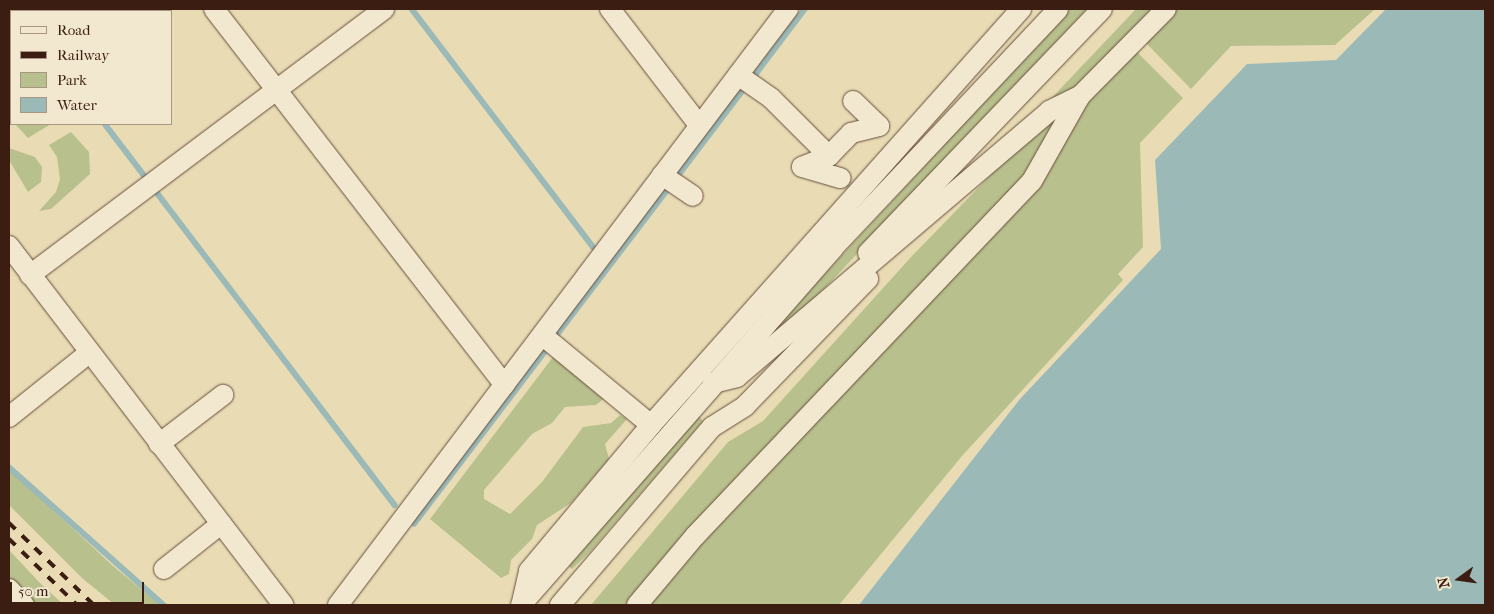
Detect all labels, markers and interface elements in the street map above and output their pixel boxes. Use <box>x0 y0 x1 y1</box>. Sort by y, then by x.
legend <box>10 10 172 125</box>
text: Road <box>57 21 90 39</box>
text: Railway <box>57 46 109 64</box>
text: Park <box>57 71 87 89</box>
text: Water <box>57 96 97 114</box>
north arrow <box>1434 554 1484 604</box>
scale bar <box>12 572 146 604</box>
text: N <box>1434 576 1453 590</box>
text: 50 m <box>18 582 48 600</box>

